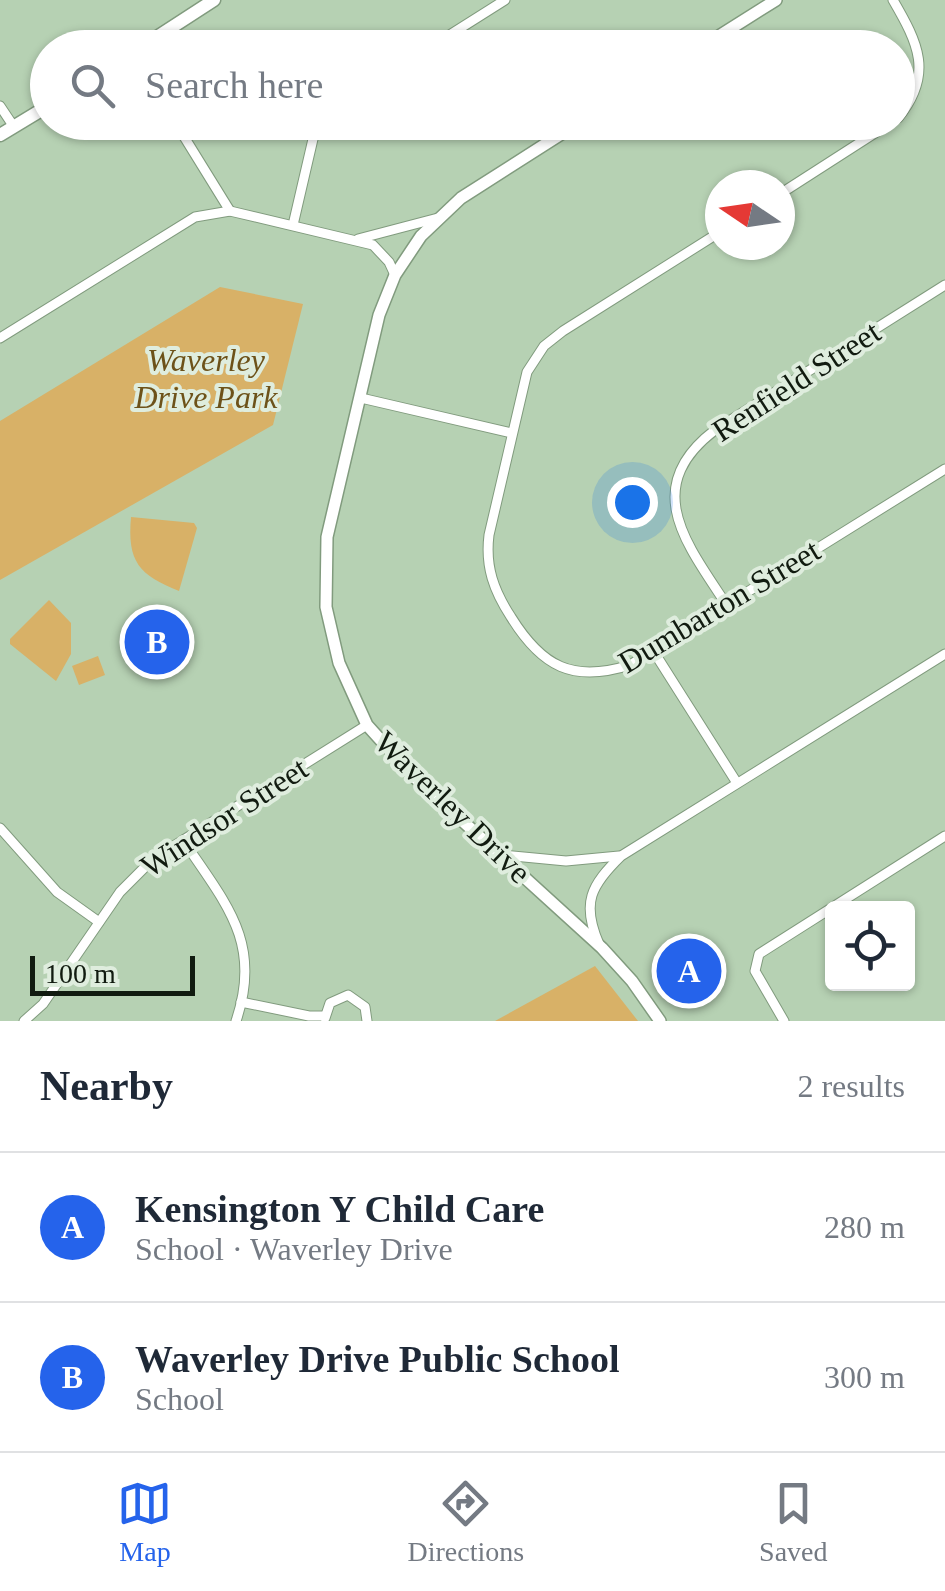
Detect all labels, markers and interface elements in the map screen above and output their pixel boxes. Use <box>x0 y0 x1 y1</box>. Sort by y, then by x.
search box <box>30 30 915 140</box>
icon: search <box>65 58 120 113</box>
text: Search here <box>145 64 323 106</box>
north arrow <box>705 170 795 260</box>
street label: Renfield Street <box>705 313 887 449</box>
park label: Waverley Drive Park <box>133 342 278 415</box>
your location <box>607 477 658 528</box>
street label: Dumbarton Street <box>612 532 826 680</box>
pin: B <box>124 604 190 680</box>
street label: Waverley Drive <box>368 724 538 890</box>
street label: Windsor Street <box>134 750 314 884</box>
map controls <box>825 901 915 991</box>
button: locate <box>825 901 915 991</box>
pin: A <box>656 934 722 1008</box>
scale bar <box>30 951 195 996</box>
text: 100 m <box>45 958 116 989</box>
text: Nearby <box>40 1063 173 1109</box>
text: 2 results <box>797 1068 905 1104</box>
text: Kensington Y Child Care <box>135 1188 544 1230</box>
text: A <box>61 1209 84 1245</box>
text: 280 m <box>824 1209 905 1245</box>
text: School · Waverley Drive <box>135 1231 453 1267</box>
text: Waverley Drive Public School <box>135 1338 619 1380</box>
text: B <box>62 1359 83 1395</box>
text: 300 m <box>824 1359 905 1395</box>
text: School <box>135 1381 224 1417</box>
tab: Map <box>117 1476 172 1568</box>
tab: Directions <box>407 1476 524 1568</box>
tab: Saved <box>759 1476 828 1568</box>

